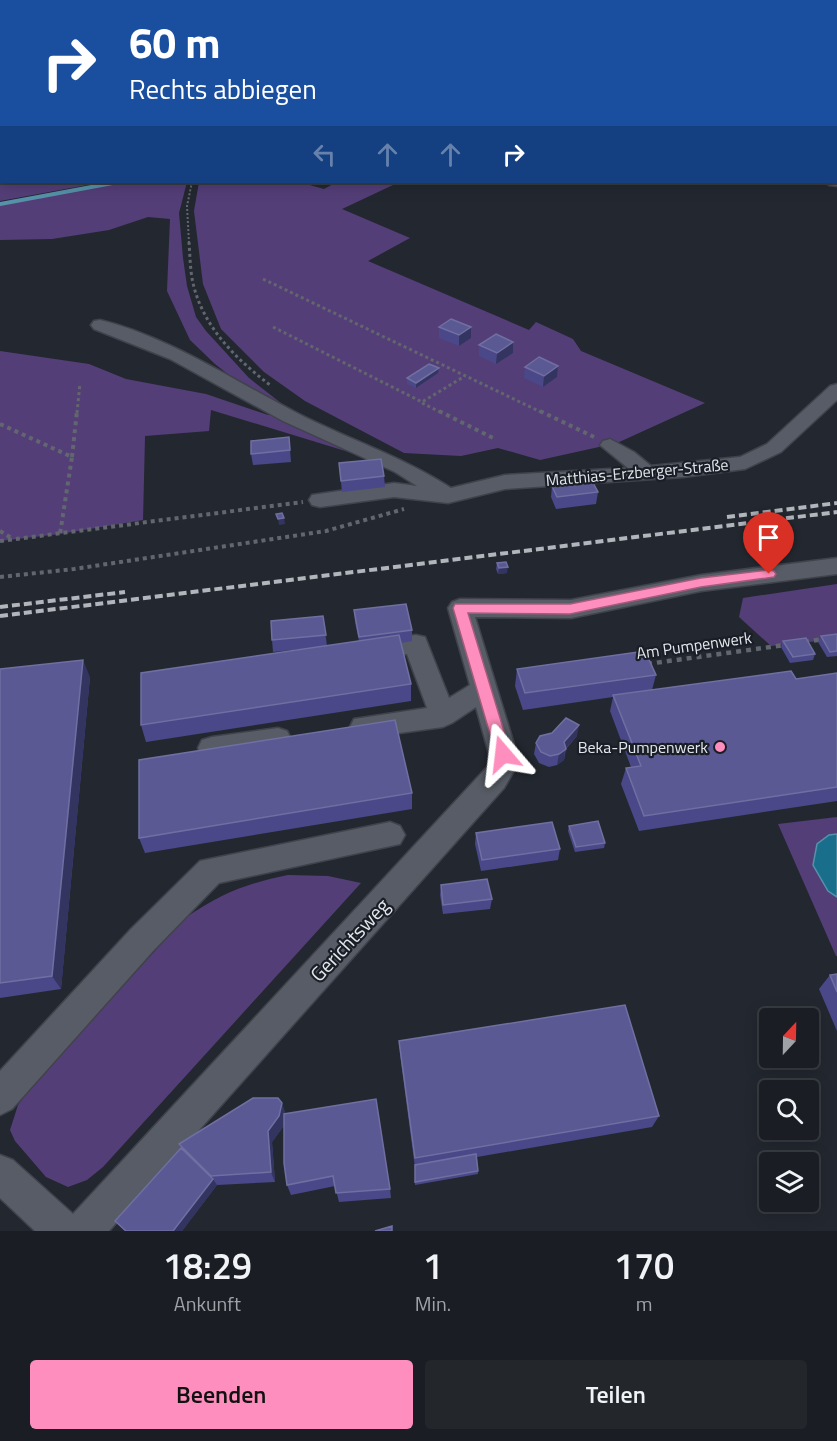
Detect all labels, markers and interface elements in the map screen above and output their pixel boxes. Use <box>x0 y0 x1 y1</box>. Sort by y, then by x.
text: 60 m <box>129 10 221 74</box>
icon: right <box>30 24 108 102</box>
text: Rechts abbiegen <box>129 68 317 109</box>
icon: left <box>308 138 341 171</box>
icon: ahead <box>371 138 404 171</box>
icon: ahead <box>434 138 467 171</box>
icon: right <box>497 138 530 171</box>
street label: Matthias-Erzberger-Straße <box>545 452 729 492</box>
pin <box>743 512 794 574</box>
icon: arrive <box>752 521 785 554</box>
street label: Am Pumpenwerk <box>635 625 754 665</box>
position arrow <box>471 722 535 786</box>
place label: Beka-Pumpenwerk <box>578 735 708 759</box>
marker: Beka-Pumpenwerk <box>713 740 727 754</box>
street label: Gerichtsweg <box>303 891 397 989</box>
north arrow <box>759 1008 819 1068</box>
map controls <box>759 1008 819 1212</box>
button: search <box>759 1080 819 1140</box>
button: layers <box>759 1152 819 1212</box>
text: 18:29 <box>163 1238 252 1293</box>
text: 1 <box>423 1238 443 1293</box>
text: 170 <box>614 1238 674 1293</box>
text: Ankunft <box>174 1288 241 1319</box>
text: Min. <box>415 1288 451 1319</box>
text: m <box>636 1288 652 1319</box>
button: Beenden <box>30 1360 413 1429</box>
button: Teilen <box>425 1360 807 1429</box>

